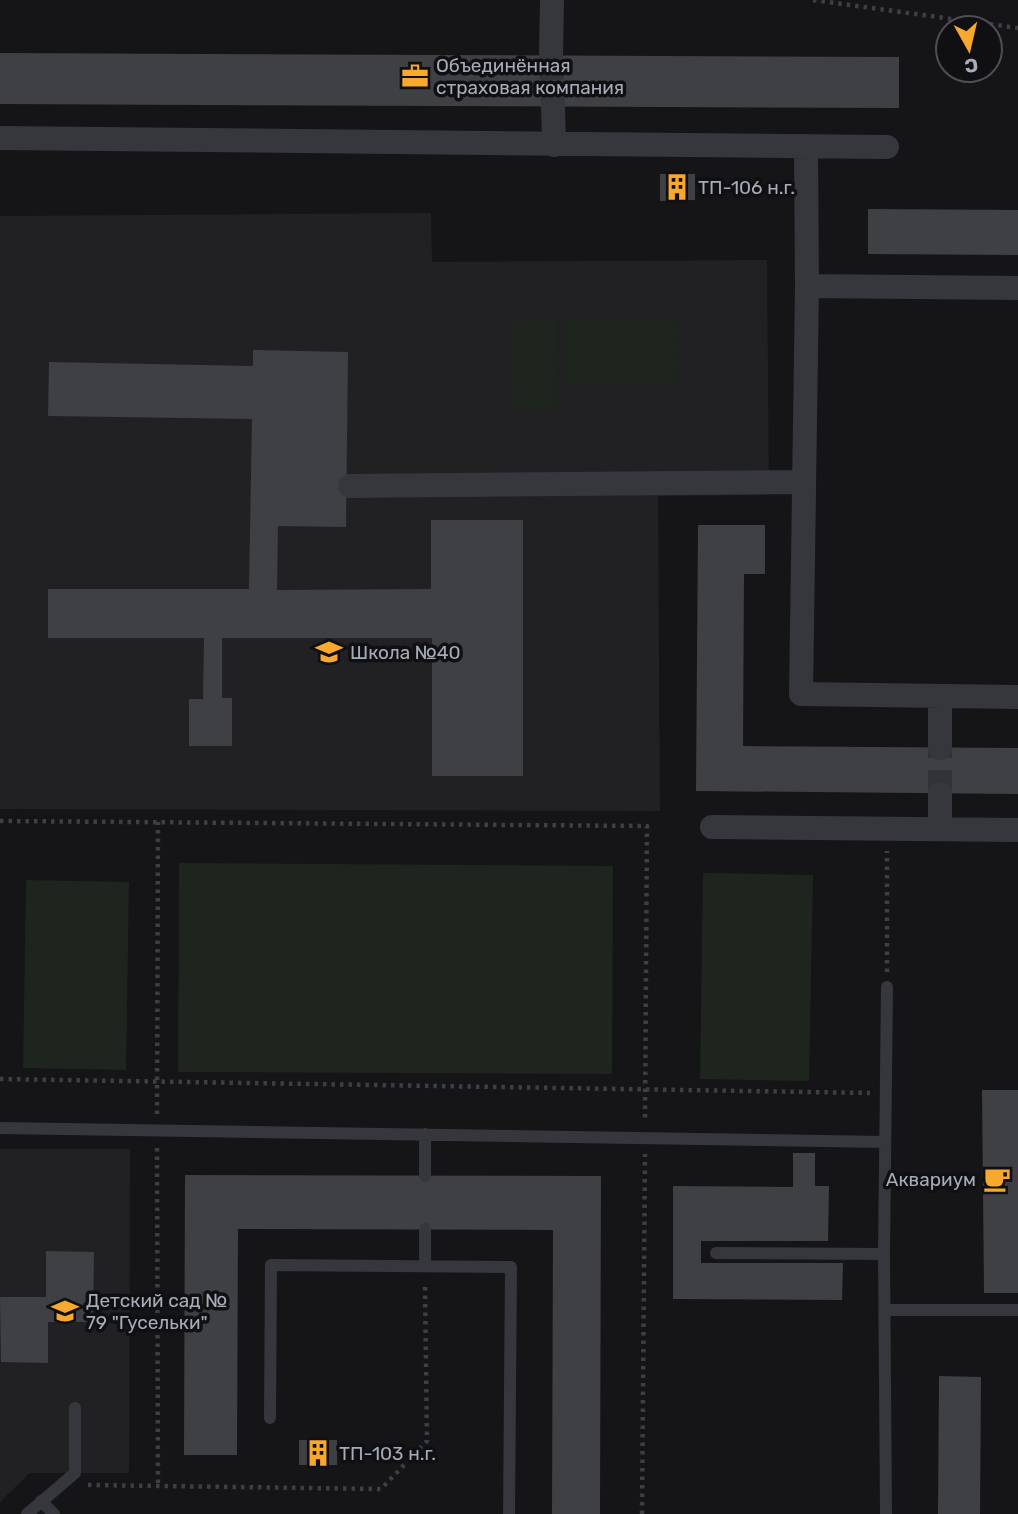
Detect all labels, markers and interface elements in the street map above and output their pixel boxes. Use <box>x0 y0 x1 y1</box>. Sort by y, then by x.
north arrow <box>934 14 1004 84</box>
text: С <box>963 53 980 78</box>
place label: Объединённая страховая компания <box>436 54 624 99</box>
office icon: Объединённая страховая компания <box>400 61 430 91</box>
building icon: ТП-106 н.г. <box>662 172 692 202</box>
place label: ТП-106 н.г. <box>698 176 795 199</box>
school or university icon: Школа №40 <box>314 637 344 667</box>
place label: Школа №40 <box>350 641 461 664</box>
cafe icon: Аквариум <box>982 1164 1012 1194</box>
place label: Аквариум <box>886 1168 976 1191</box>
place label: Детский сад № 79 "Гусельки" <box>86 1289 227 1334</box>
school or university icon: Детский сад № 79 "Гусельки" <box>50 1296 80 1326</box>
building icon: ТП-103 н.г. <box>303 1438 333 1468</box>
place label: ТП-103 н.г. <box>339 1442 436 1465</box>

